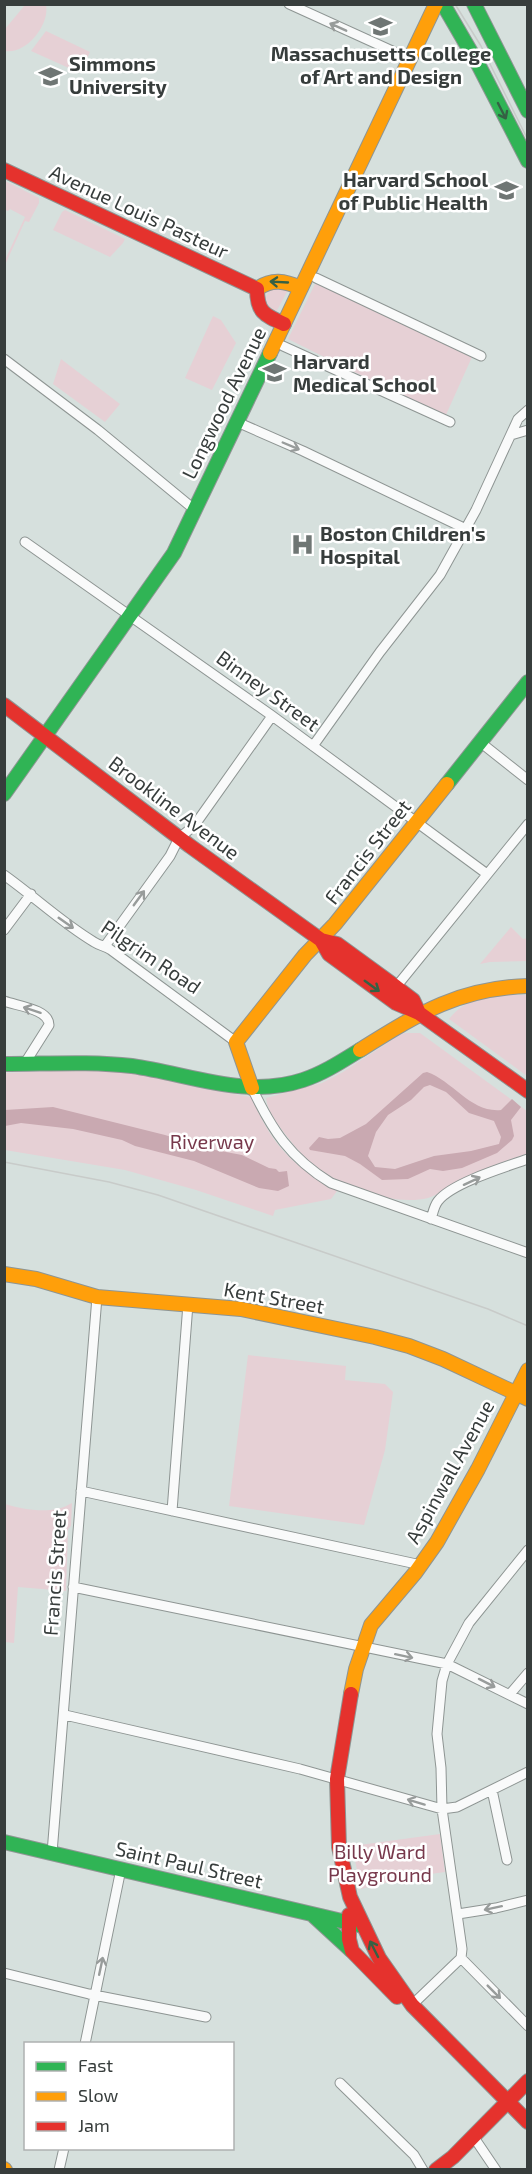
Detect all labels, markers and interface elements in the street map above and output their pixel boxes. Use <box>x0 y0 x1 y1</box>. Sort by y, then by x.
school or university icon: Massachusetts College of Art and Design <box>368 13 394 39</box>
one-way arrow <box>329 20 347 32</box>
place label: Massachusetts College of Art and Design <box>271 41 491 88</box>
place label: Simmons University <box>69 51 168 99</box>
school or university icon: Simmons University <box>38 63 64 89</box>
one-way arrow <box>497 101 508 119</box>
street label: Avenue Louis Pasteur <box>46 159 233 263</box>
place label: Harvard School of Public Health <box>339 167 488 214</box>
school or university icon: Harvard School of Public Health <box>493 178 519 204</box>
one-way arrow <box>269 276 289 287</box>
street label: Longwood Avenue <box>176 323 270 482</box>
place label: Harvard Medical School <box>293 349 437 396</box>
school or university icon: Harvard Medical School <box>262 360 288 386</box>
one-way arrow <box>281 440 299 452</box>
place label: Boston Children's Hospital <box>320 521 486 568</box>
hospital icon: Boston Children's Hospital <box>289 532 315 558</box>
street label: Binney Street <box>212 645 325 736</box>
street label: Brookline Avenue <box>105 750 245 864</box>
street label: Francis Street <box>319 794 416 908</box>
one-way arrow <box>133 891 145 907</box>
street label: Pilgrim Road <box>97 914 206 998</box>
one-way arrow <box>58 916 74 929</box>
one-way arrow <box>364 980 380 993</box>
one-way arrow <box>23 1004 42 1015</box>
park label: Riverway <box>170 1129 255 1153</box>
one-way arrow <box>462 1175 480 1186</box>
street label: Kent Street <box>222 1276 327 1318</box>
street label: Aspinwall Avenue <box>400 1395 499 1548</box>
street label: Francis Street <box>38 1509 70 1637</box>
one-way arrow <box>395 1650 414 1662</box>
one-way arrow <box>478 1678 496 1690</box>
one-way arrow <box>407 1796 426 1807</box>
street label: Saint Paul Street <box>113 1835 266 1893</box>
park label: Billy Ward Playground <box>328 1839 432 1886</box>
one-way arrow <box>484 1903 503 1914</box>
one-way arrow <box>368 1941 380 1959</box>
one-way arrow <box>96 1956 107 1976</box>
one-way arrow <box>487 1984 501 1999</box>
legend <box>24 2042 234 2150</box>
text: Fast <box>78 2054 113 2076</box>
text: Slow <box>78 2084 119 2106</box>
text: Jam <box>78 2114 110 2136</box>

